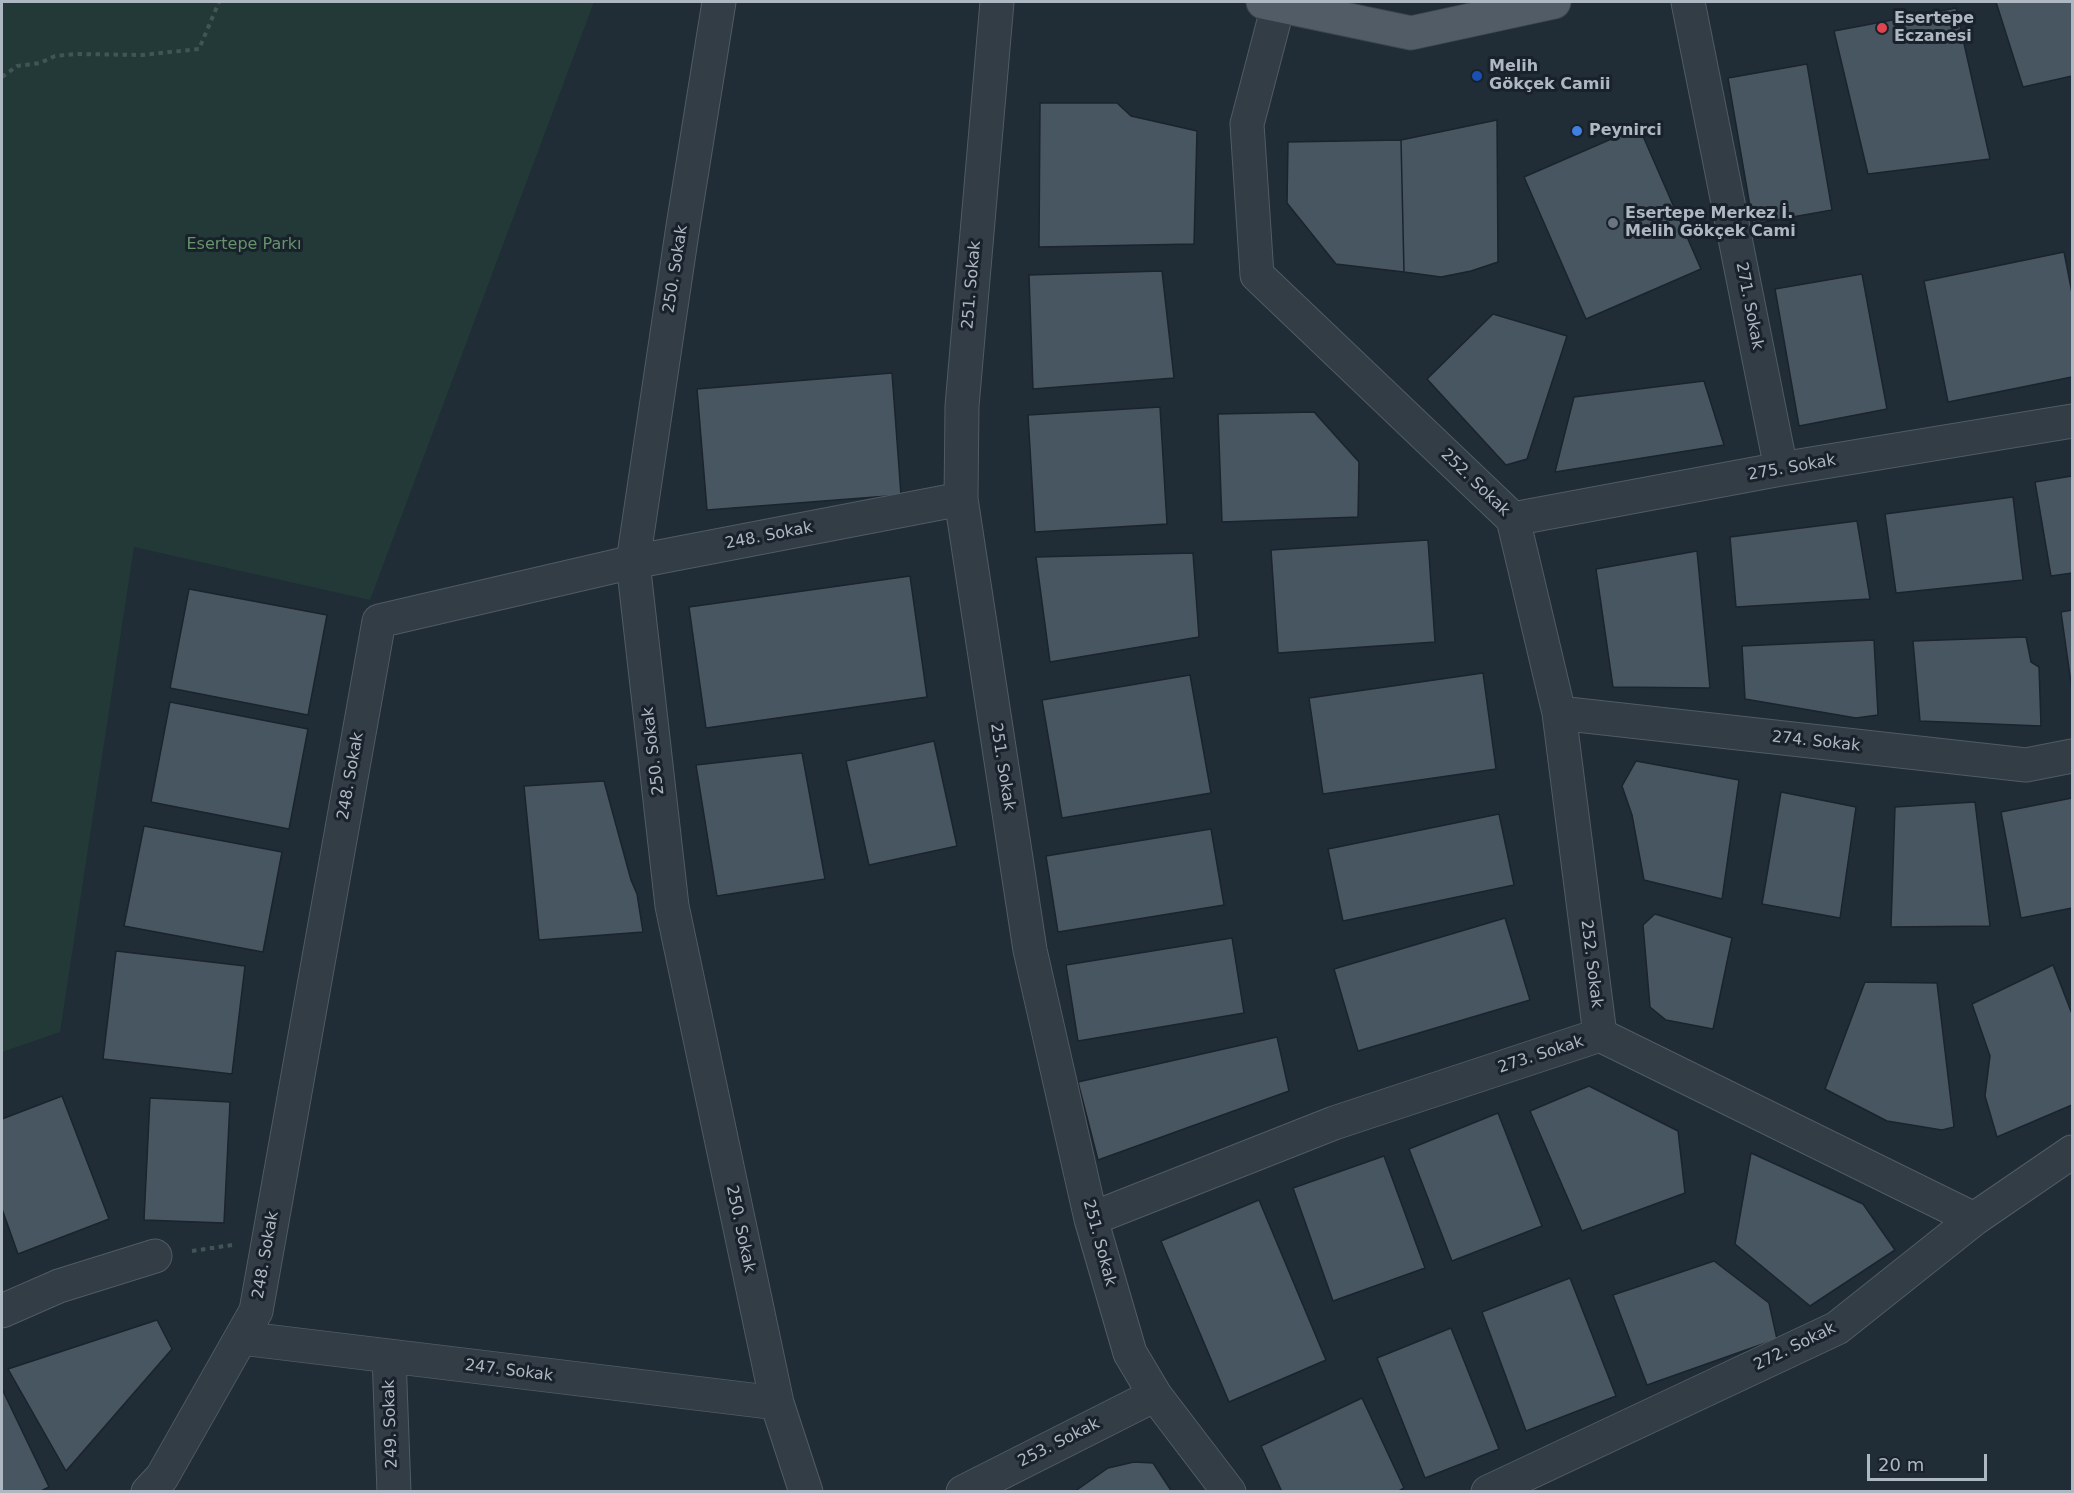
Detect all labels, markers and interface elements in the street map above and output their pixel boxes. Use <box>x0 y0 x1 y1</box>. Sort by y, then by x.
place label: Esertepe Eczanesi <box>1894 9 1974 47</box>
marker: Esertepe Eczanesi <box>1875 21 1889 35</box>
place label: Melih Gökçek Camii <box>1489 57 1610 95</box>
marker: Melih Gökçek Camii <box>1470 69 1484 83</box>
place label: Peynirci <box>1589 121 1662 141</box>
marker: Peynirci <box>1570 124 1584 138</box>
place label: Esertepe Merkez İ. Melih Gökçek Cami <box>1625 204 1796 242</box>
marker: Esertepe Merkez İ. Melih Gökçek Cami <box>1606 216 1620 230</box>
street label: 250. Sokak <box>660 224 692 314</box>
park label: Esertepe Parkı <box>186 235 302 255</box>
street label: 251. Sokak <box>959 240 985 330</box>
street label: 271. Sokak <box>1731 261 1767 351</box>
street label: 252. Sokak <box>1436 445 1514 521</box>
street label: 275. Sokak <box>1747 451 1837 485</box>
street label: 248. Sokak <box>724 518 814 554</box>
street label: 250. Sokak <box>639 706 669 796</box>
street label: 251. Sokak <box>986 722 1018 812</box>
street label: 274. Sokak <box>1771 728 1861 756</box>
street label: 248. Sokak <box>334 731 368 821</box>
street label: 252. Sokak <box>1576 919 1606 1009</box>
street label: 273. Sokak <box>1496 1032 1586 1078</box>
street label: 250. Sokak <box>721 1184 759 1274</box>
street label: 251. Sokak <box>1078 1198 1120 1288</box>
street label: 248. Sokak <box>249 1210 283 1300</box>
street label: 272. Sokak <box>1751 1319 1839 1375</box>
street label: 247. Sokak <box>464 1356 554 1386</box>
street label: 249. Sokak <box>380 1379 402 1469</box>
street label: 253. Sokak <box>1015 1414 1103 1472</box>
scale bar <box>1870 1442 1990 1480</box>
text: 20 m <box>1878 1454 1924 1475</box>

